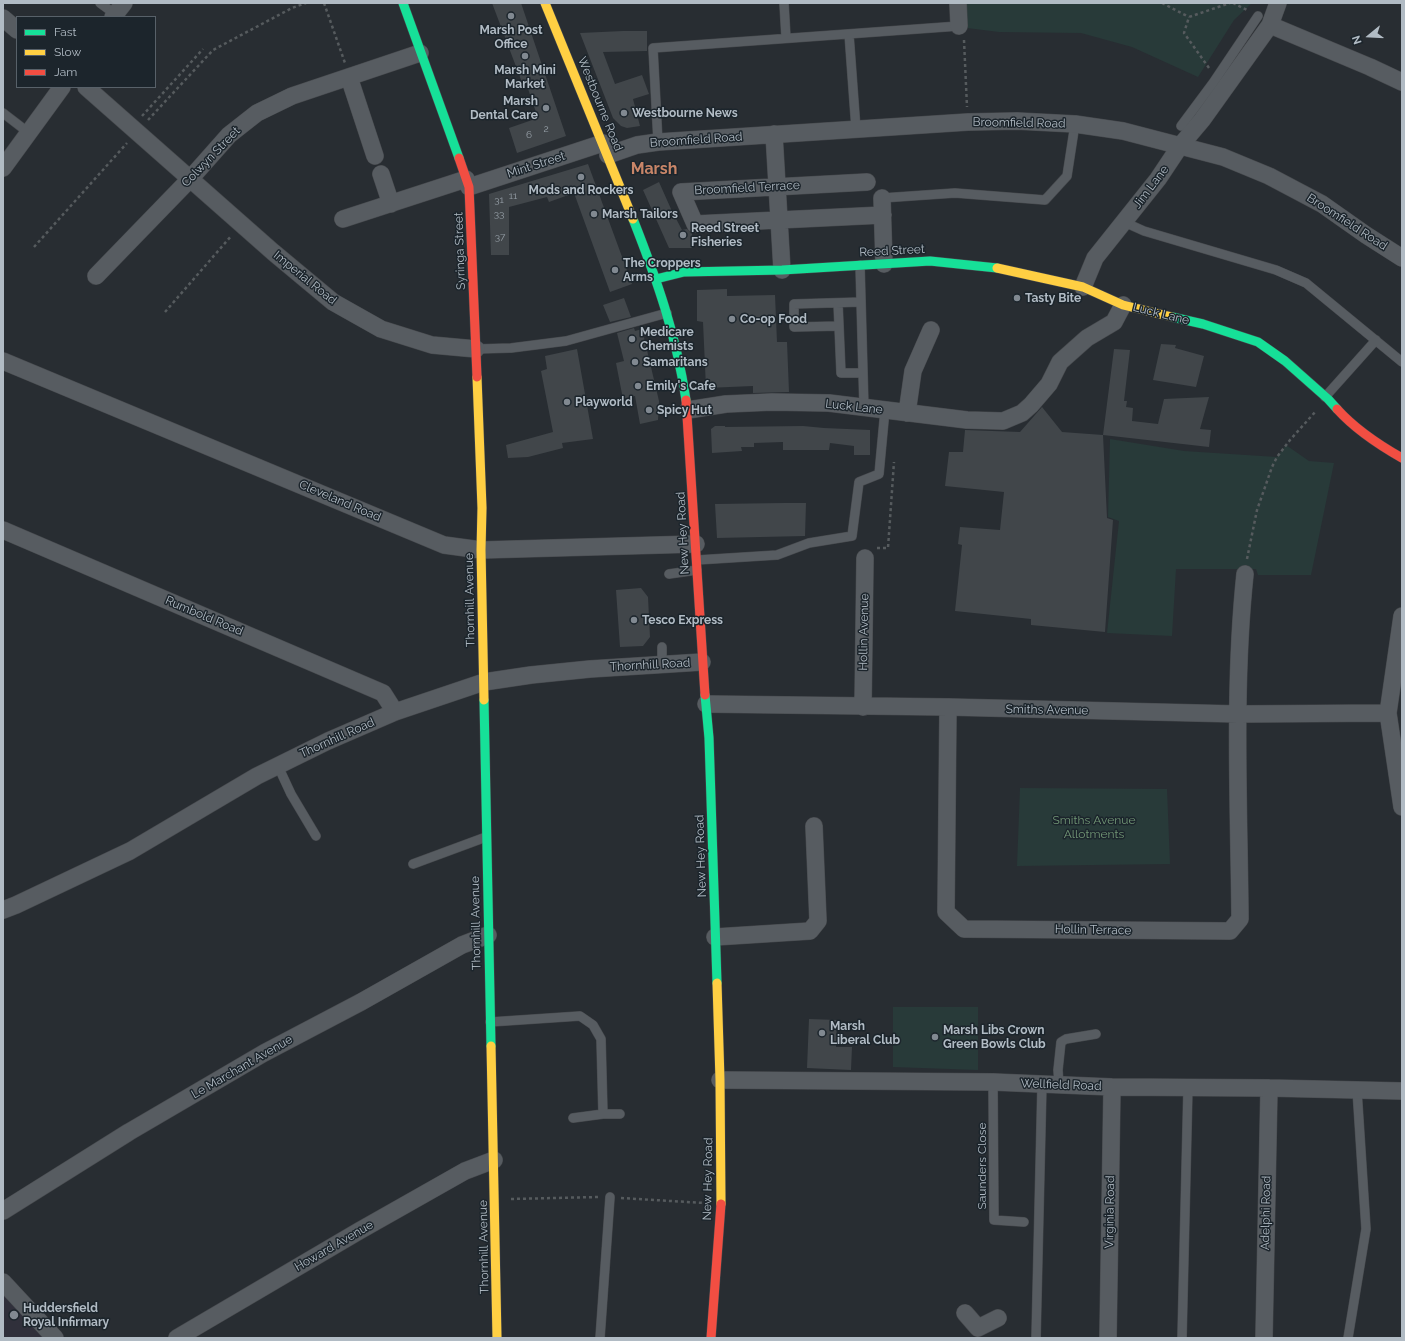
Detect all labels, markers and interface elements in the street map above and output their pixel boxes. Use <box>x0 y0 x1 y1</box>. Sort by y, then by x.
marker: Marsh Post Office <box>506 11 516 21</box>
legend <box>16 16 156 88</box>
north arrow <box>1349 16 1389 56</box>
place label: Marsh Post Office <box>479 23 543 51</box>
text: Fast <box>54 25 77 39</box>
text: N <box>1350 34 1365 46</box>
text: Slow <box>54 45 81 59</box>
marker: Marsh Mini Market <box>520 51 530 61</box>
street label: Westbourne Road <box>575 55 625 153</box>
place label: Marsh Mini Market <box>494 63 556 91</box>
text: Jam <box>54 65 77 79</box>
place label: Marsh Dental Care <box>470 94 538 122</box>
marker: Marsh Dental Care <box>541 103 551 113</box>
place label: Westbourne News <box>632 106 738 120</box>
marker: Westbourne News <box>619 108 629 118</box>
street label: Broomfield Road <box>972 115 1066 131</box>
house number: 2 <box>543 123 549 135</box>
street label: Colwyn Street <box>179 124 243 190</box>
house number: 6 <box>526 129 532 141</box>
street label: Broomfield Road <box>649 130 743 150</box>
street label: Mint Street <box>505 149 567 181</box>
district label: Marsh <box>631 159 677 179</box>
street label: Jim Lane <box>1130 163 1172 211</box>
marker: Mods and Rockers <box>576 172 586 182</box>
street label: Broomfield Terrace <box>694 178 800 198</box>
place label: Mods and Rockers <box>529 183 633 197</box>
house number: 11 <box>509 190 517 202</box>
street label: Broomfield Road <box>1304 191 1390 253</box>
house number: 31 <box>494 194 504 206</box>
place label: Marsh Tailors <box>602 207 678 221</box>
house number: 33 <box>494 208 504 220</box>
marker: Marsh Tailors <box>589 209 599 219</box>
street label: Syringa Street <box>451 212 469 290</box>
place label: Reed Street Fisheries <box>691 221 759 249</box>
marker: Reed Street Fisheries <box>678 230 688 240</box>
house number: 37 <box>495 231 505 243</box>
street label: Reed Street <box>859 242 925 260</box>
street label: Imperial Road <box>271 248 339 308</box>
place label: The Croppers Arms <box>623 256 701 284</box>
marker: The Croppers Arms <box>610 265 620 275</box>
place label: Tasty Bite <box>1025 291 1081 305</box>
marker: Tasty Bite <box>1012 293 1022 303</box>
street label: Luck Lane <box>1131 300 1191 328</box>
place label: Co-op Food <box>740 312 807 326</box>
marker: Co-op Food <box>727 314 737 324</box>
place label: Medicare Chemists <box>640 325 694 353</box>
marker: Medicare Chemists <box>627 334 637 344</box>
place label: Samaritans <box>643 355 708 369</box>
marker: Samaritans <box>630 357 640 367</box>
place label: Emily's Cafe <box>646 379 716 393</box>
marker: Emily's Cafe <box>633 381 643 391</box>
place label: Playworld <box>575 395 633 409</box>
marker: Playworld <box>562 397 572 407</box>
street label: Luck Lane <box>825 397 883 417</box>
place label: Spicy Hut <box>657 403 712 417</box>
marker: Spicy Hut <box>644 405 654 415</box>
street label: Cleveland Road <box>297 477 383 525</box>
street label: New Hey Road <box>674 491 692 575</box>
street label: Thornhill Avenue <box>462 553 478 647</box>
street label: Rumbold Road <box>163 593 245 639</box>
street label: Hollin Avenue <box>856 593 872 671</box>
place label: Tesco Express <box>642 613 723 627</box>
marker: Tesco Express <box>629 615 639 625</box>
street label: Thornhill Road <box>609 656 691 674</box>
street label: Smiths Avenue <box>1005 702 1089 718</box>
street label: Thornhill Road <box>297 715 377 761</box>
park label: Smiths Avenue Allotments <box>1053 813 1135 841</box>
street label: New Hey Road <box>692 814 710 898</box>
street label: Thornhill Avenue <box>468 876 484 970</box>
street label: Hollin Terrace <box>1055 922 1131 938</box>
place label: Marsh Liberal Club <box>830 1019 900 1047</box>
place label: Marsh Libs Crown Green Bowls Club <box>943 1023 1046 1051</box>
marker: Marsh Liberal Club <box>817 1028 827 1038</box>
street label: Le Marchant Avenue <box>189 1032 295 1102</box>
marker: Marsh Libs Crown Green Bowls Club <box>930 1032 940 1042</box>
street label: Wellfield Road <box>1020 1076 1102 1094</box>
street label: Saunders Close <box>975 1123 989 1209</box>
street label: New Hey Road <box>700 1137 716 1221</box>
street label: Virginia Road <box>1102 1175 1118 1249</box>
street label: Adelphi Road <box>1258 1176 1274 1250</box>
street label: Thornhill Avenue <box>476 1200 492 1294</box>
street label: Howard Avenue <box>292 1218 376 1274</box>
place label: Huddersfield Royal Infirmary <box>23 1301 109 1329</box>
marker: Huddersfield Royal Infirmary <box>8 1309 20 1321</box>

